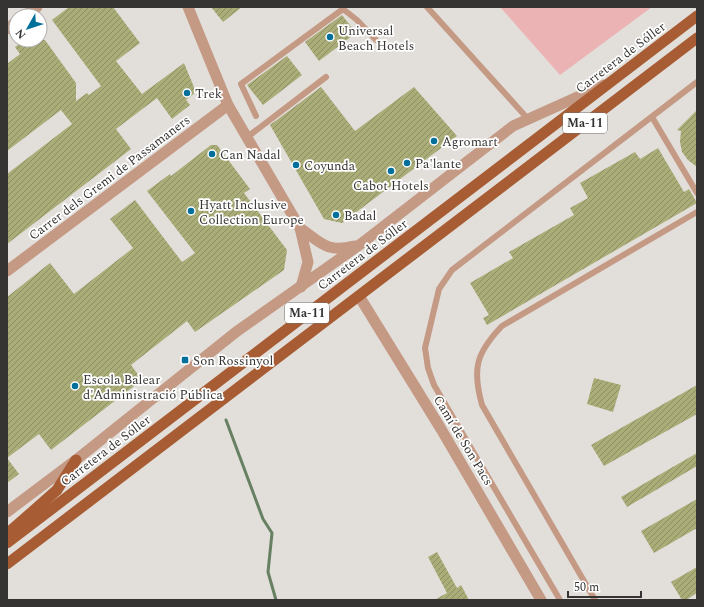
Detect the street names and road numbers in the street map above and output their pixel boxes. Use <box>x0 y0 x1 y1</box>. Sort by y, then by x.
street label: Carretera de Sóller <box>571 17 670 98</box>
street label: Carrer dels Gremi de Passamaners <box>25 110 195 245</box>
road number: Ma-11 <box>563 113 607 133</box>
street label: Carretera de Sóller <box>313 214 412 295</box>
road number: Ma-11 <box>285 303 329 323</box>
street label: Camí de Son Pacs <box>428 392 498 490</box>
street label: Carretera de Sóller <box>56 410 155 491</box>

